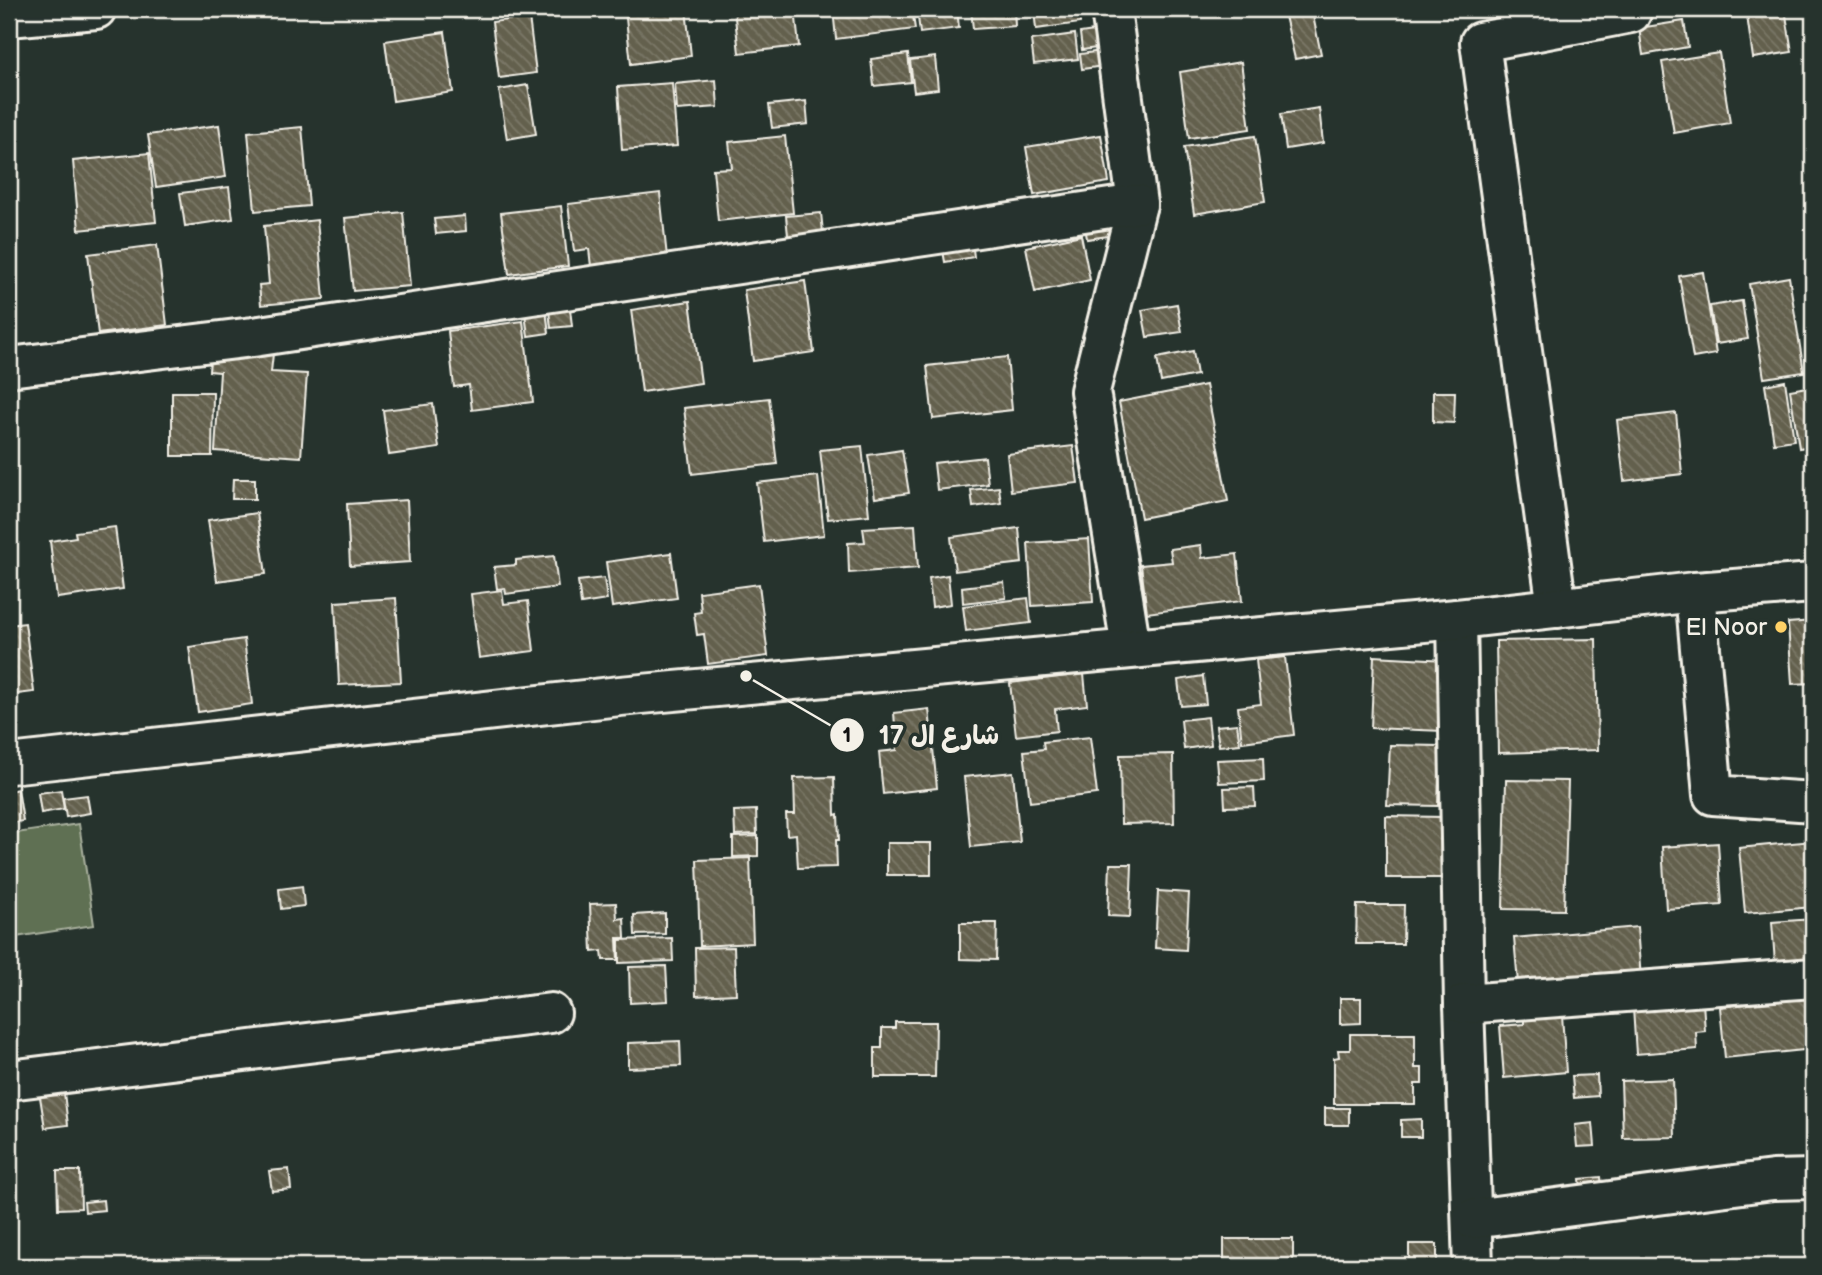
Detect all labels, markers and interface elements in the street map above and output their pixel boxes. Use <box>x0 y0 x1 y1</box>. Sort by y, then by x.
place label: El Noor <box>1685 613 1767 642</box>
marker: El Noor <box>1773 619 1789 635</box>
callout: شارع ال 17 <box>830 711 1013 758</box>
text: شارع ال 17 <box>879 721 999 753</box>
text: 1 <box>843 723 851 748</box>

